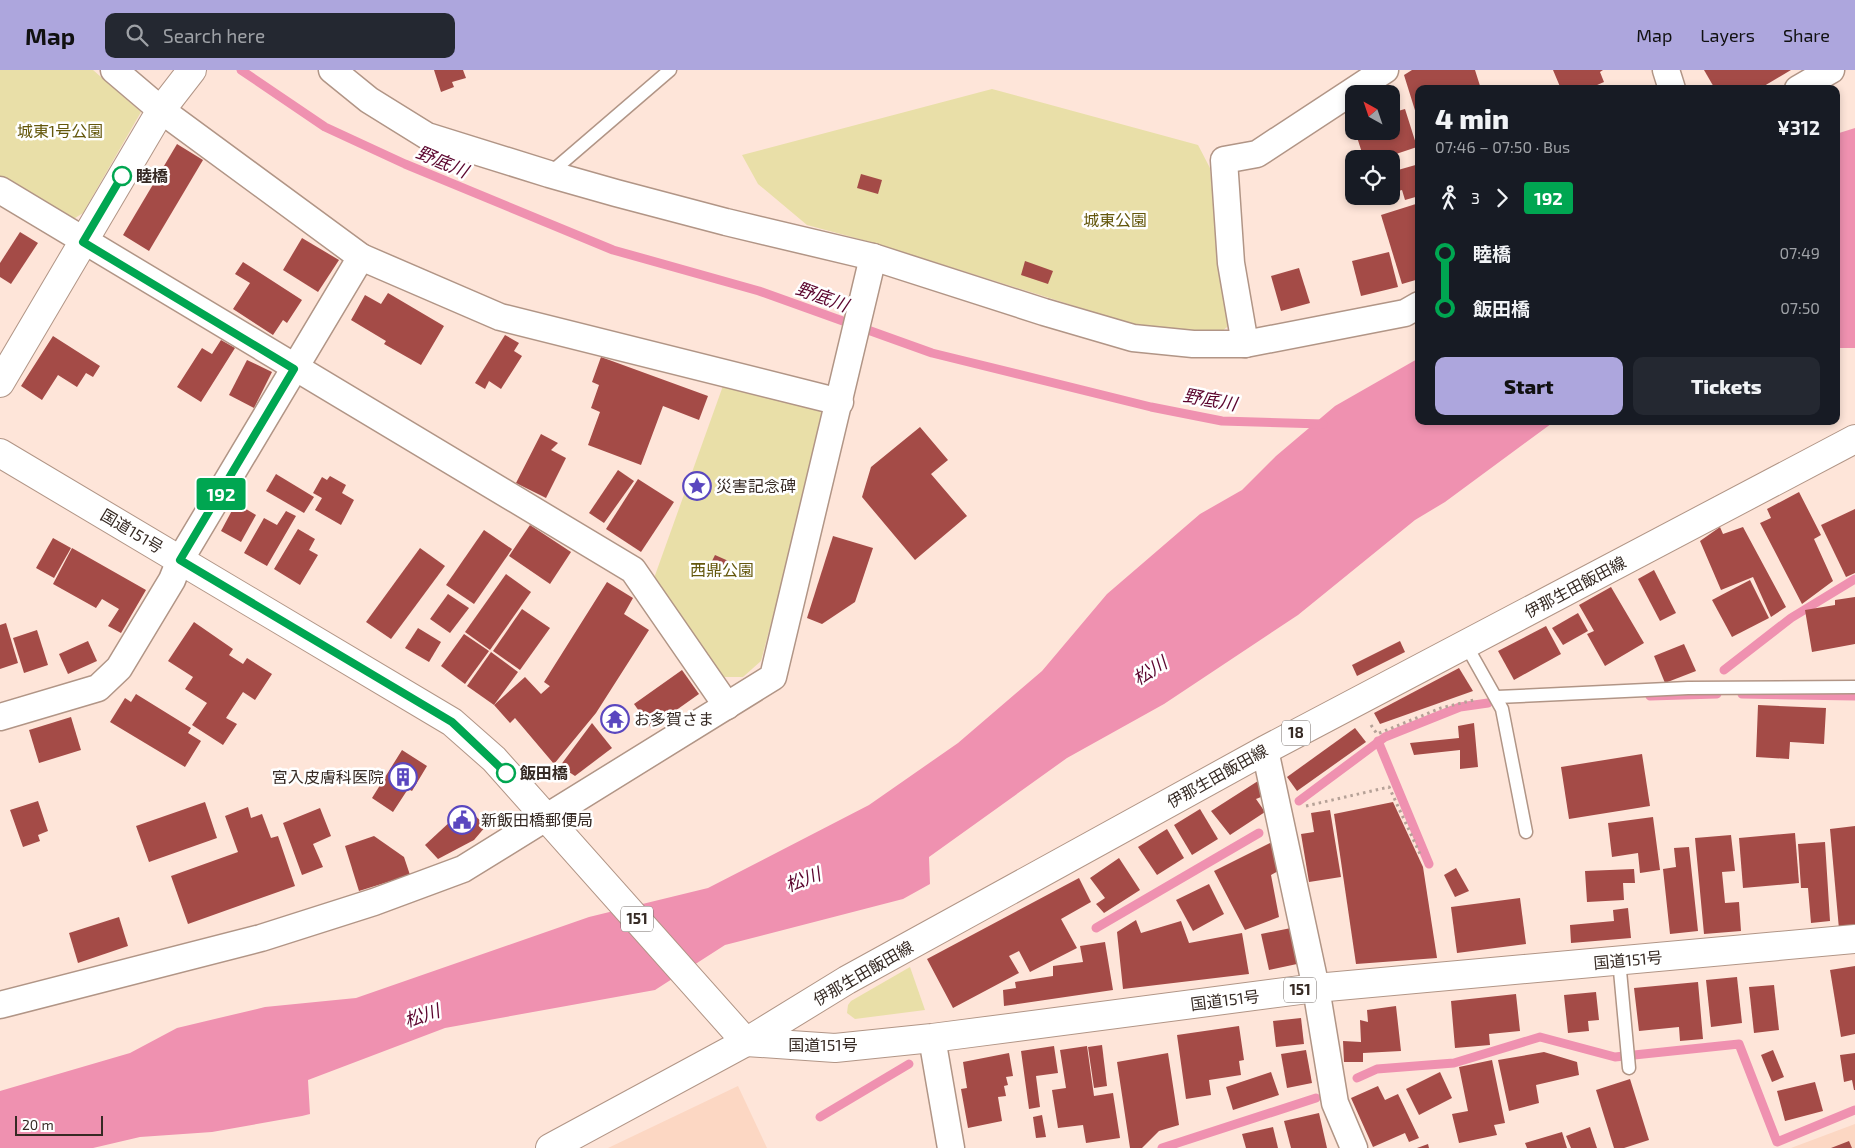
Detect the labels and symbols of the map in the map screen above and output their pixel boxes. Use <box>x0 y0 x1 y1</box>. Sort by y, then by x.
north arrow <box>1345 85 1400 140</box>
park label: 城東1号公園 <box>17 121 103 140</box>
water label: 野底川 <box>413 140 473 183</box>
marker: 睦橋 <box>112 166 132 186</box>
place label: 睦橋 <box>136 166 168 185</box>
park label: 城東公園 <box>1083 210 1147 229</box>
water label: 野底川 <box>793 276 853 316</box>
water label: 野底川 <box>1182 383 1241 415</box>
place icon: 災害記念碑 <box>682 471 712 501</box>
place label: 災害記念碑 <box>716 476 796 495</box>
line badge: 192 <box>192 478 250 510</box>
street label: 国道151号 <box>98 505 167 557</box>
street label: 伊那生田飯田線 <box>1521 552 1629 621</box>
park label: 西鼎公園 <box>690 560 754 579</box>
water label: 松川 <box>1128 650 1172 689</box>
temple icon: お多賀さま <box>600 704 630 734</box>
place label: お多賀さま <box>634 709 714 728</box>
road number: 18 <box>1282 720 1310 746</box>
street label: 伊那生田飯田線 <box>1163 740 1270 811</box>
building icon: 宮入皮膚科医院 <box>388 762 418 792</box>
marker: 飯田橋 <box>496 763 516 783</box>
place label: 飯田橋 <box>519 763 568 782</box>
place label: 宮入皮膚科医院 <box>272 767 384 786</box>
public building icon: 新飯田橋郵便局 <box>447 805 477 835</box>
place label: 新飯田橋郵便局 <box>481 810 593 829</box>
water label: 松川 <box>782 862 825 896</box>
road number: 151 <box>621 906 653 932</box>
street label: 伊那生田飯田線 <box>809 936 916 1009</box>
street label: 国道151号 <box>1593 947 1663 972</box>
road number: 151 <box>1284 978 1316 1002</box>
street label: 国道151号 <box>1189 986 1260 1013</box>
water label: 松川 <box>401 998 444 1031</box>
street label: 国道151号 <box>788 1035 858 1054</box>
scale bar <box>15 1113 102 1136</box>

